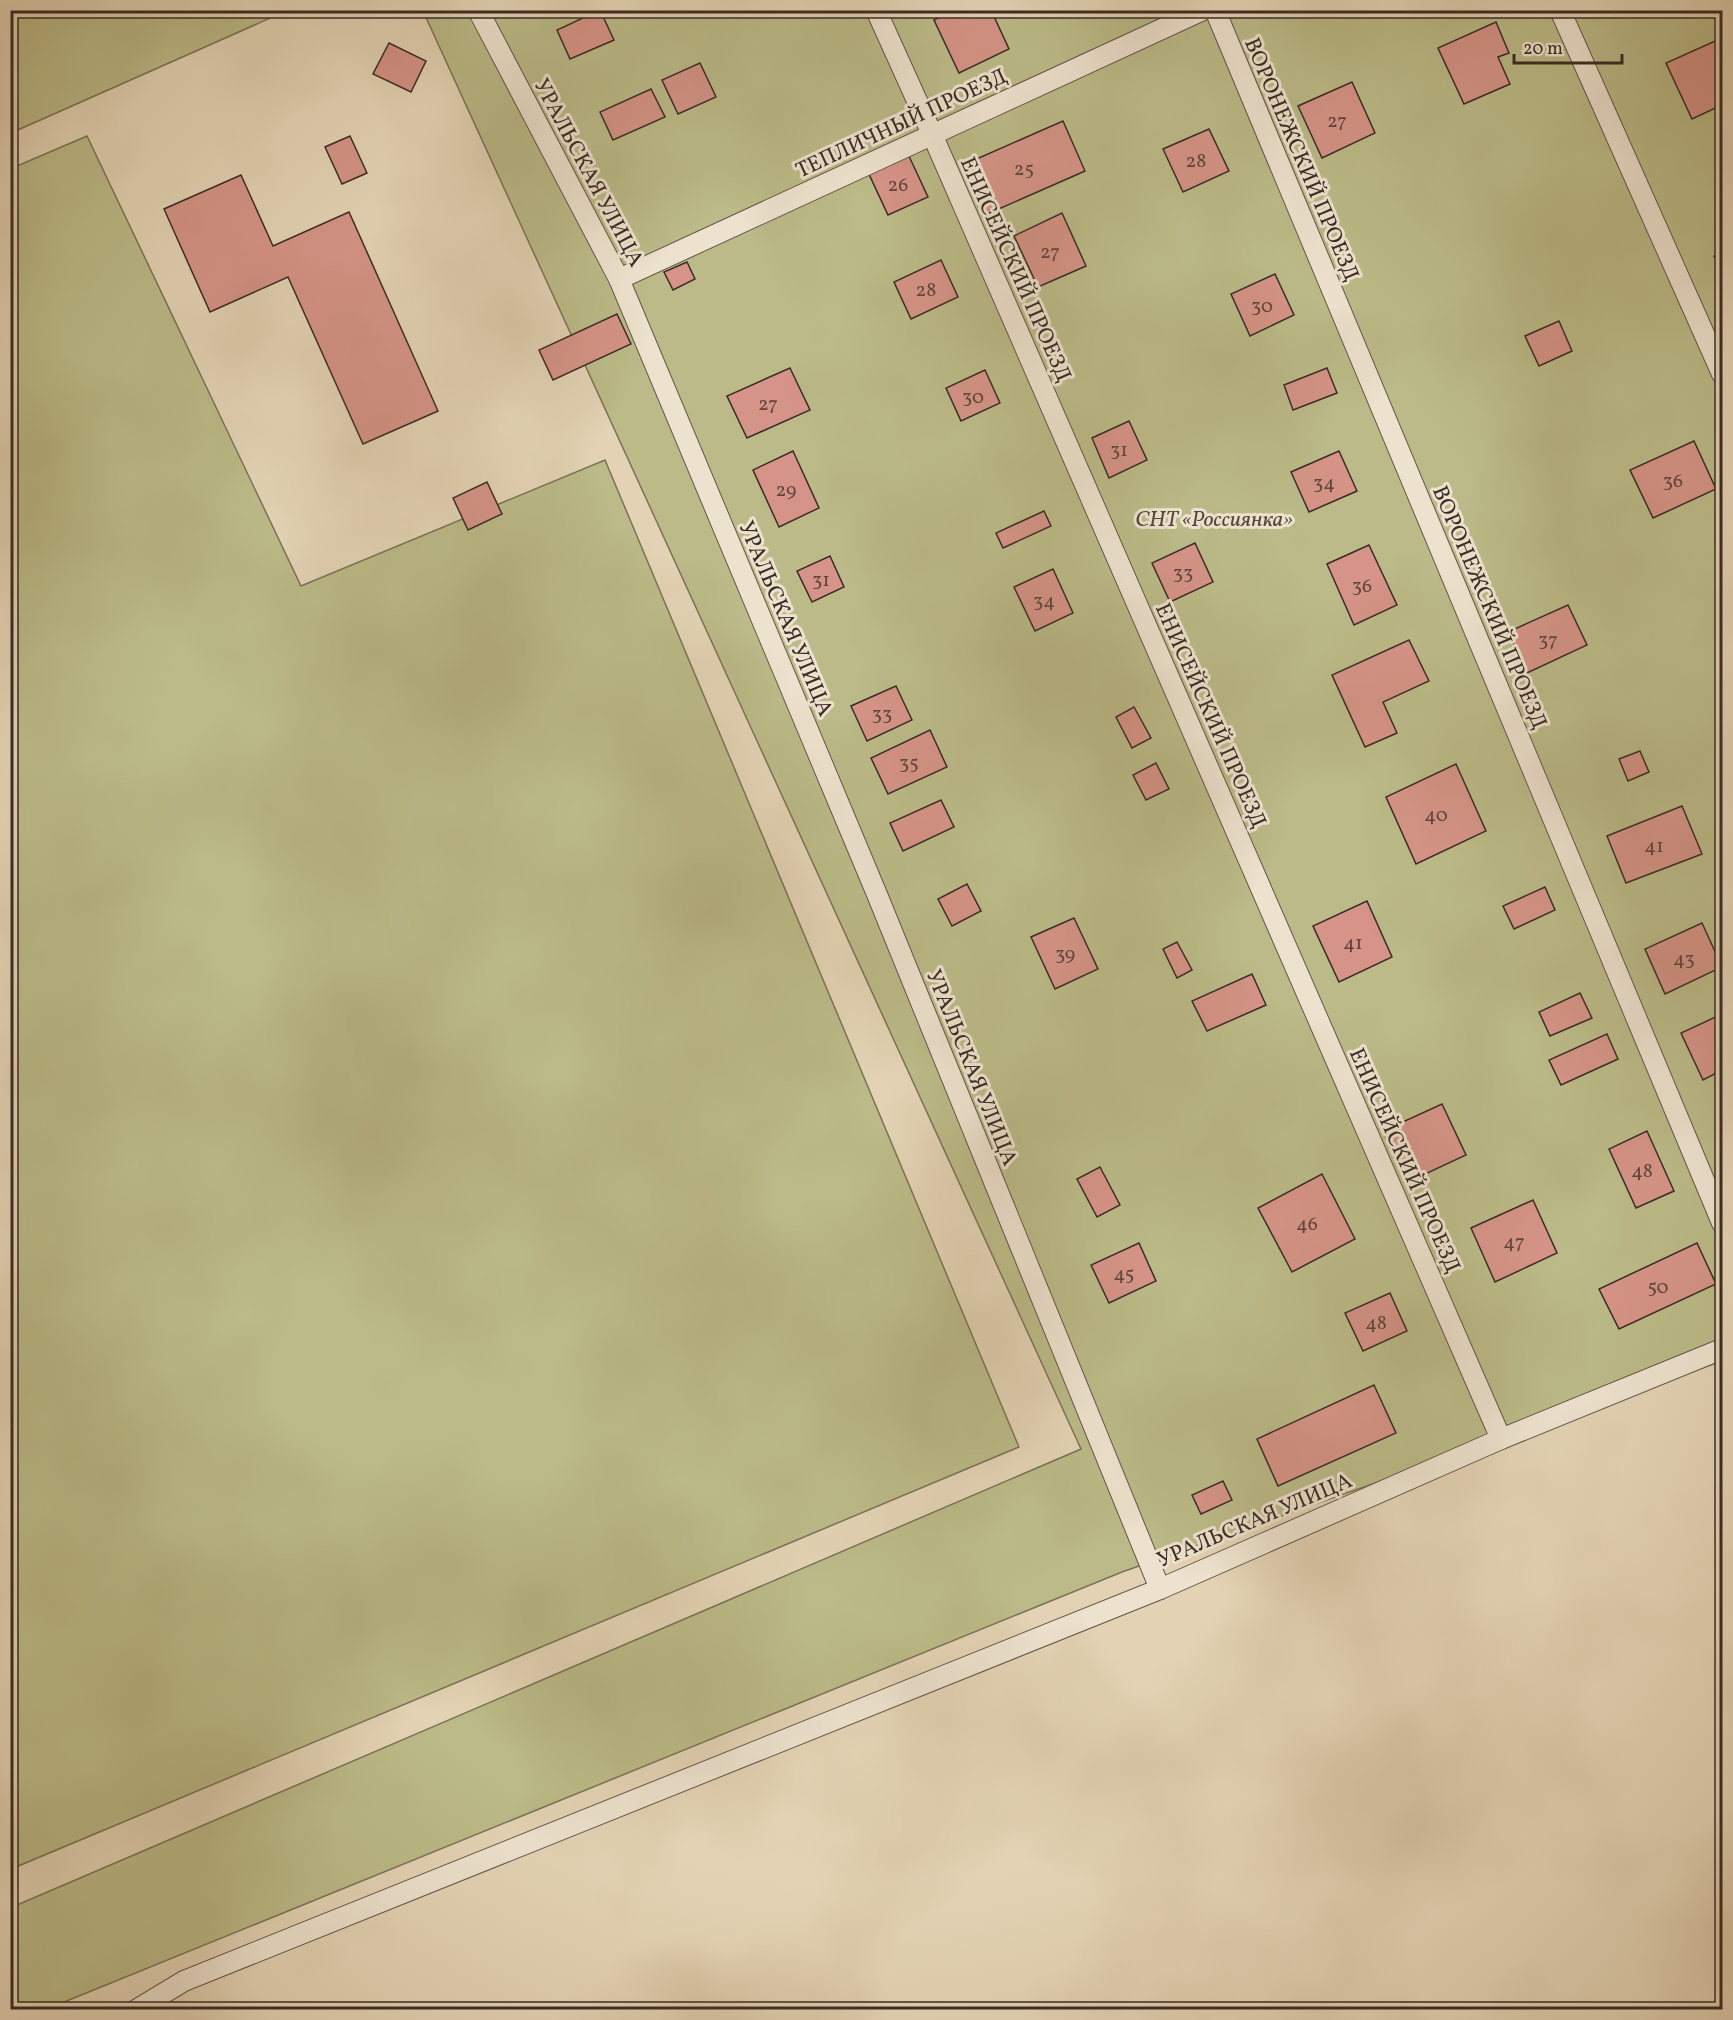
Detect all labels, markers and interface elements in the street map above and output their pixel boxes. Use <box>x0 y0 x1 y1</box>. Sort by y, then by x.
scale bar <box>1514 27 1622 65</box>
street label: ВОРОНЕЖСКИЙ ПРОЕЗД <box>1235 33 1366 287</box>
text: 20 m <box>1523 37 1563 62</box>
street label: ТЕПЛИЧНЫЙ ПРОЕЗД <box>791 62 1013 187</box>
street label: УРАЛЬСКАЯ УЛИЦА <box>525 73 651 273</box>
house number: 27 <box>1327 108 1347 136</box>
house number: 28 <box>1186 148 1206 176</box>
street label: ЕНИСЕЙСКИЙ ПРОЕЗД <box>951 153 1078 388</box>
house number: 25 <box>1014 156 1034 184</box>
house number: 26 <box>888 172 908 200</box>
house number: 27 <box>1040 239 1060 267</box>
house number: 28 <box>916 277 936 305</box>
house number: 30 <box>1251 293 1273 321</box>
house number: 30 <box>962 384 984 412</box>
house number: 27 <box>758 391 778 419</box>
house number: 31 <box>1110 437 1128 465</box>
house number: 36 <box>1663 468 1683 496</box>
house number: 34 <box>1313 470 1335 498</box>
house number: 29 <box>776 477 796 505</box>
street label: ВОРОНЕЖСКИЙ ПРОЕЗД <box>1423 481 1554 735</box>
park label: СНТ «Россиянка» <box>1135 505 1293 536</box>
street label: УРАЛЬСКАЯ УЛИЦА <box>730 517 840 721</box>
house number: 33 <box>1173 560 1193 588</box>
house number: 31 <box>812 567 830 595</box>
house number: 36 <box>1352 573 1372 601</box>
house number: 34 <box>1033 588 1055 616</box>
street label: ЕНИСЕЙСКИЙ ПРОЕЗД <box>1146 599 1273 834</box>
house number: 37 <box>1538 627 1558 655</box>
house number: 33 <box>872 701 892 729</box>
house number: 35 <box>899 750 919 778</box>
house number: 40 <box>1424 802 1448 830</box>
house number: 41 <box>1644 833 1664 861</box>
house number: 41 <box>1343 930 1363 958</box>
house number: 39 <box>1055 941 1075 969</box>
house number: 43 <box>1673 946 1695 974</box>
street label: УРАЛЬСКАЯ УЛИЦА <box>917 965 1024 1171</box>
street label: ЕНИСЕЙСКИЙ ПРОЕЗД <box>1340 1044 1467 1279</box>
house number: 48 <box>1631 1158 1653 1186</box>
house number: 46 <box>1296 1211 1318 1239</box>
house number: 47 <box>1503 1229 1525 1257</box>
house number: 45 <box>1114 1261 1134 1289</box>
house number: 50 <box>1647 1274 1669 1302</box>
house number: 48 <box>1365 1310 1387 1338</box>
street label: УРАЛЬСКАЯ УЛИЦА <box>1153 1466 1357 1576</box>

